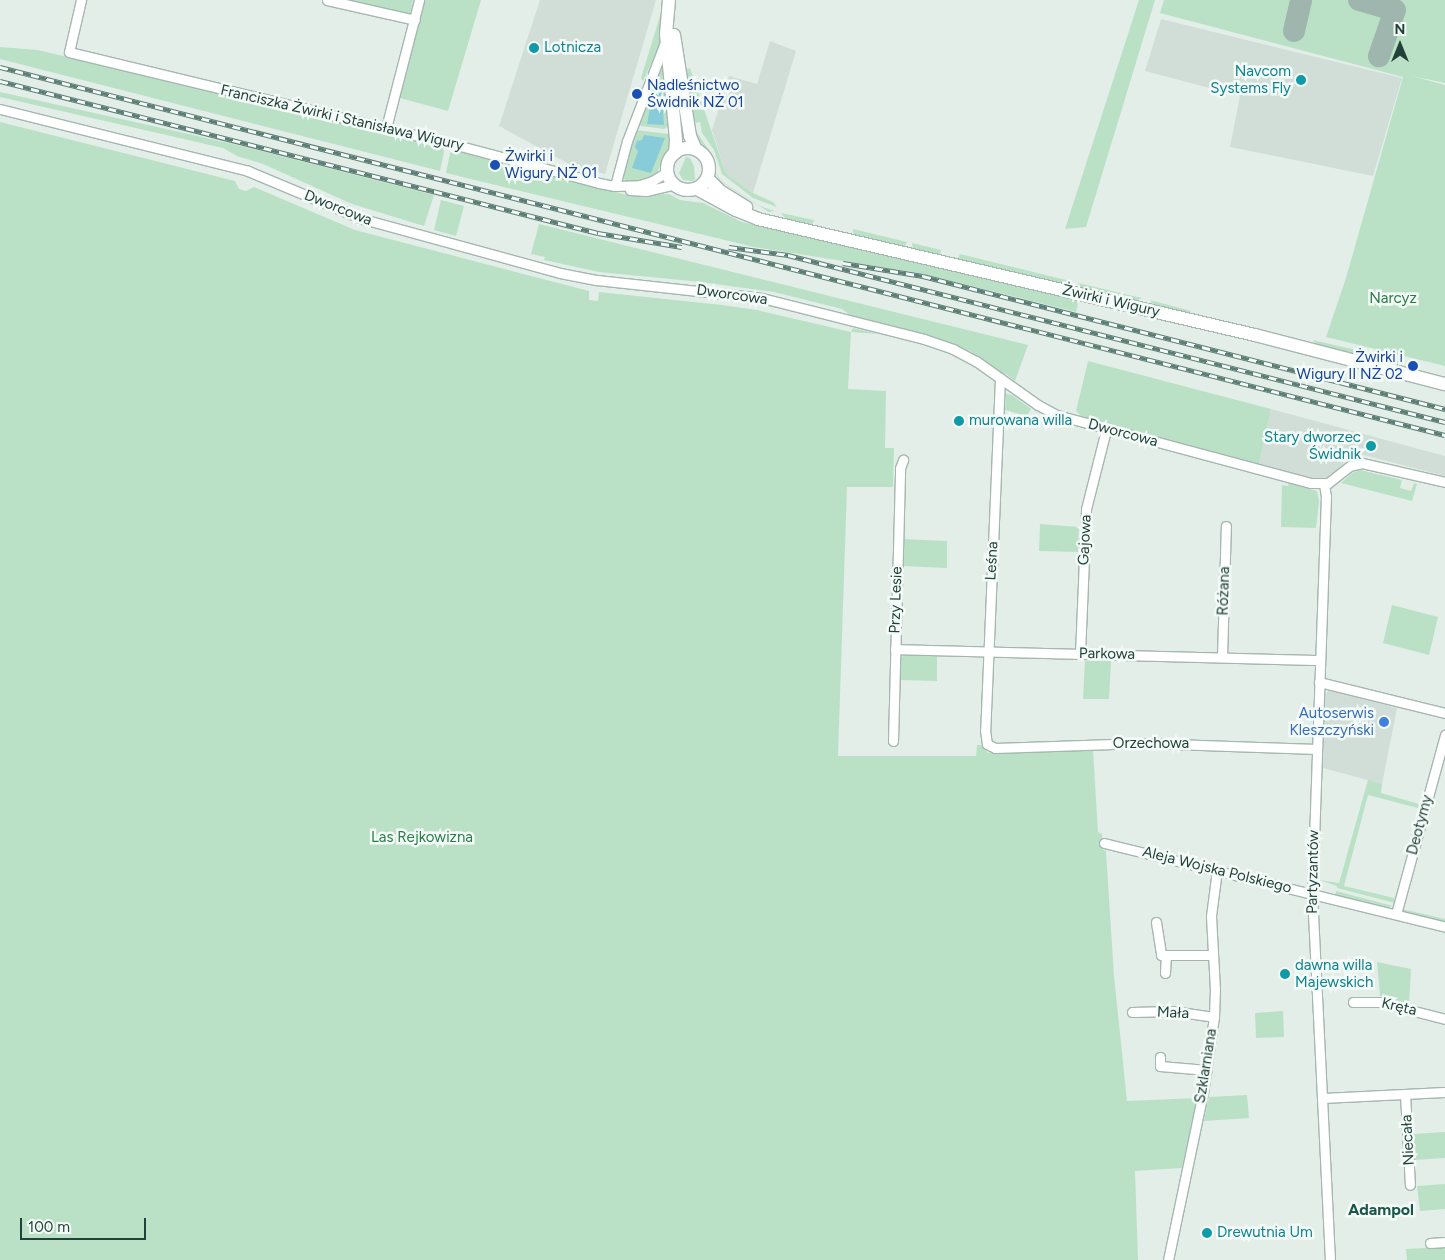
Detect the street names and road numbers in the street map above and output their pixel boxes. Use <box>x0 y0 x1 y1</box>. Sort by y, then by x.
street label: Franciszka Żwirki i Stanisława Wigury <box>219 81 465 155</box>
street label: Dworcowa <box>301 186 375 230</box>
street label: Dworcowa <box>695 281 769 309</box>
street label: Żwirki i Wigury <box>1060 281 1162 321</box>
street label: Dworcowa <box>1086 415 1160 451</box>
street label: Gajowa <box>1075 514 1095 566</box>
street label: Leśna <box>982 541 1002 581</box>
street label: Przy Lesie <box>886 566 906 634</box>
street label: Różana <box>1214 566 1234 616</box>
street label: Parkowa <box>1079 645 1135 663</box>
street label: Orzechowa <box>1113 735 1189 753</box>
street label: Deotymy <box>1403 793 1437 857</box>
street label: Partyzantów <box>1303 830 1323 914</box>
street label: Aleja Wojska Polskiego <box>1141 843 1293 897</box>
street label: Kręta <box>1380 994 1418 1020</box>
street label: Mała <box>1156 1003 1190 1023</box>
street label: Szklarniana <box>1191 1027 1221 1105</box>
street label: Niecała <box>1398 1114 1418 1166</box>

